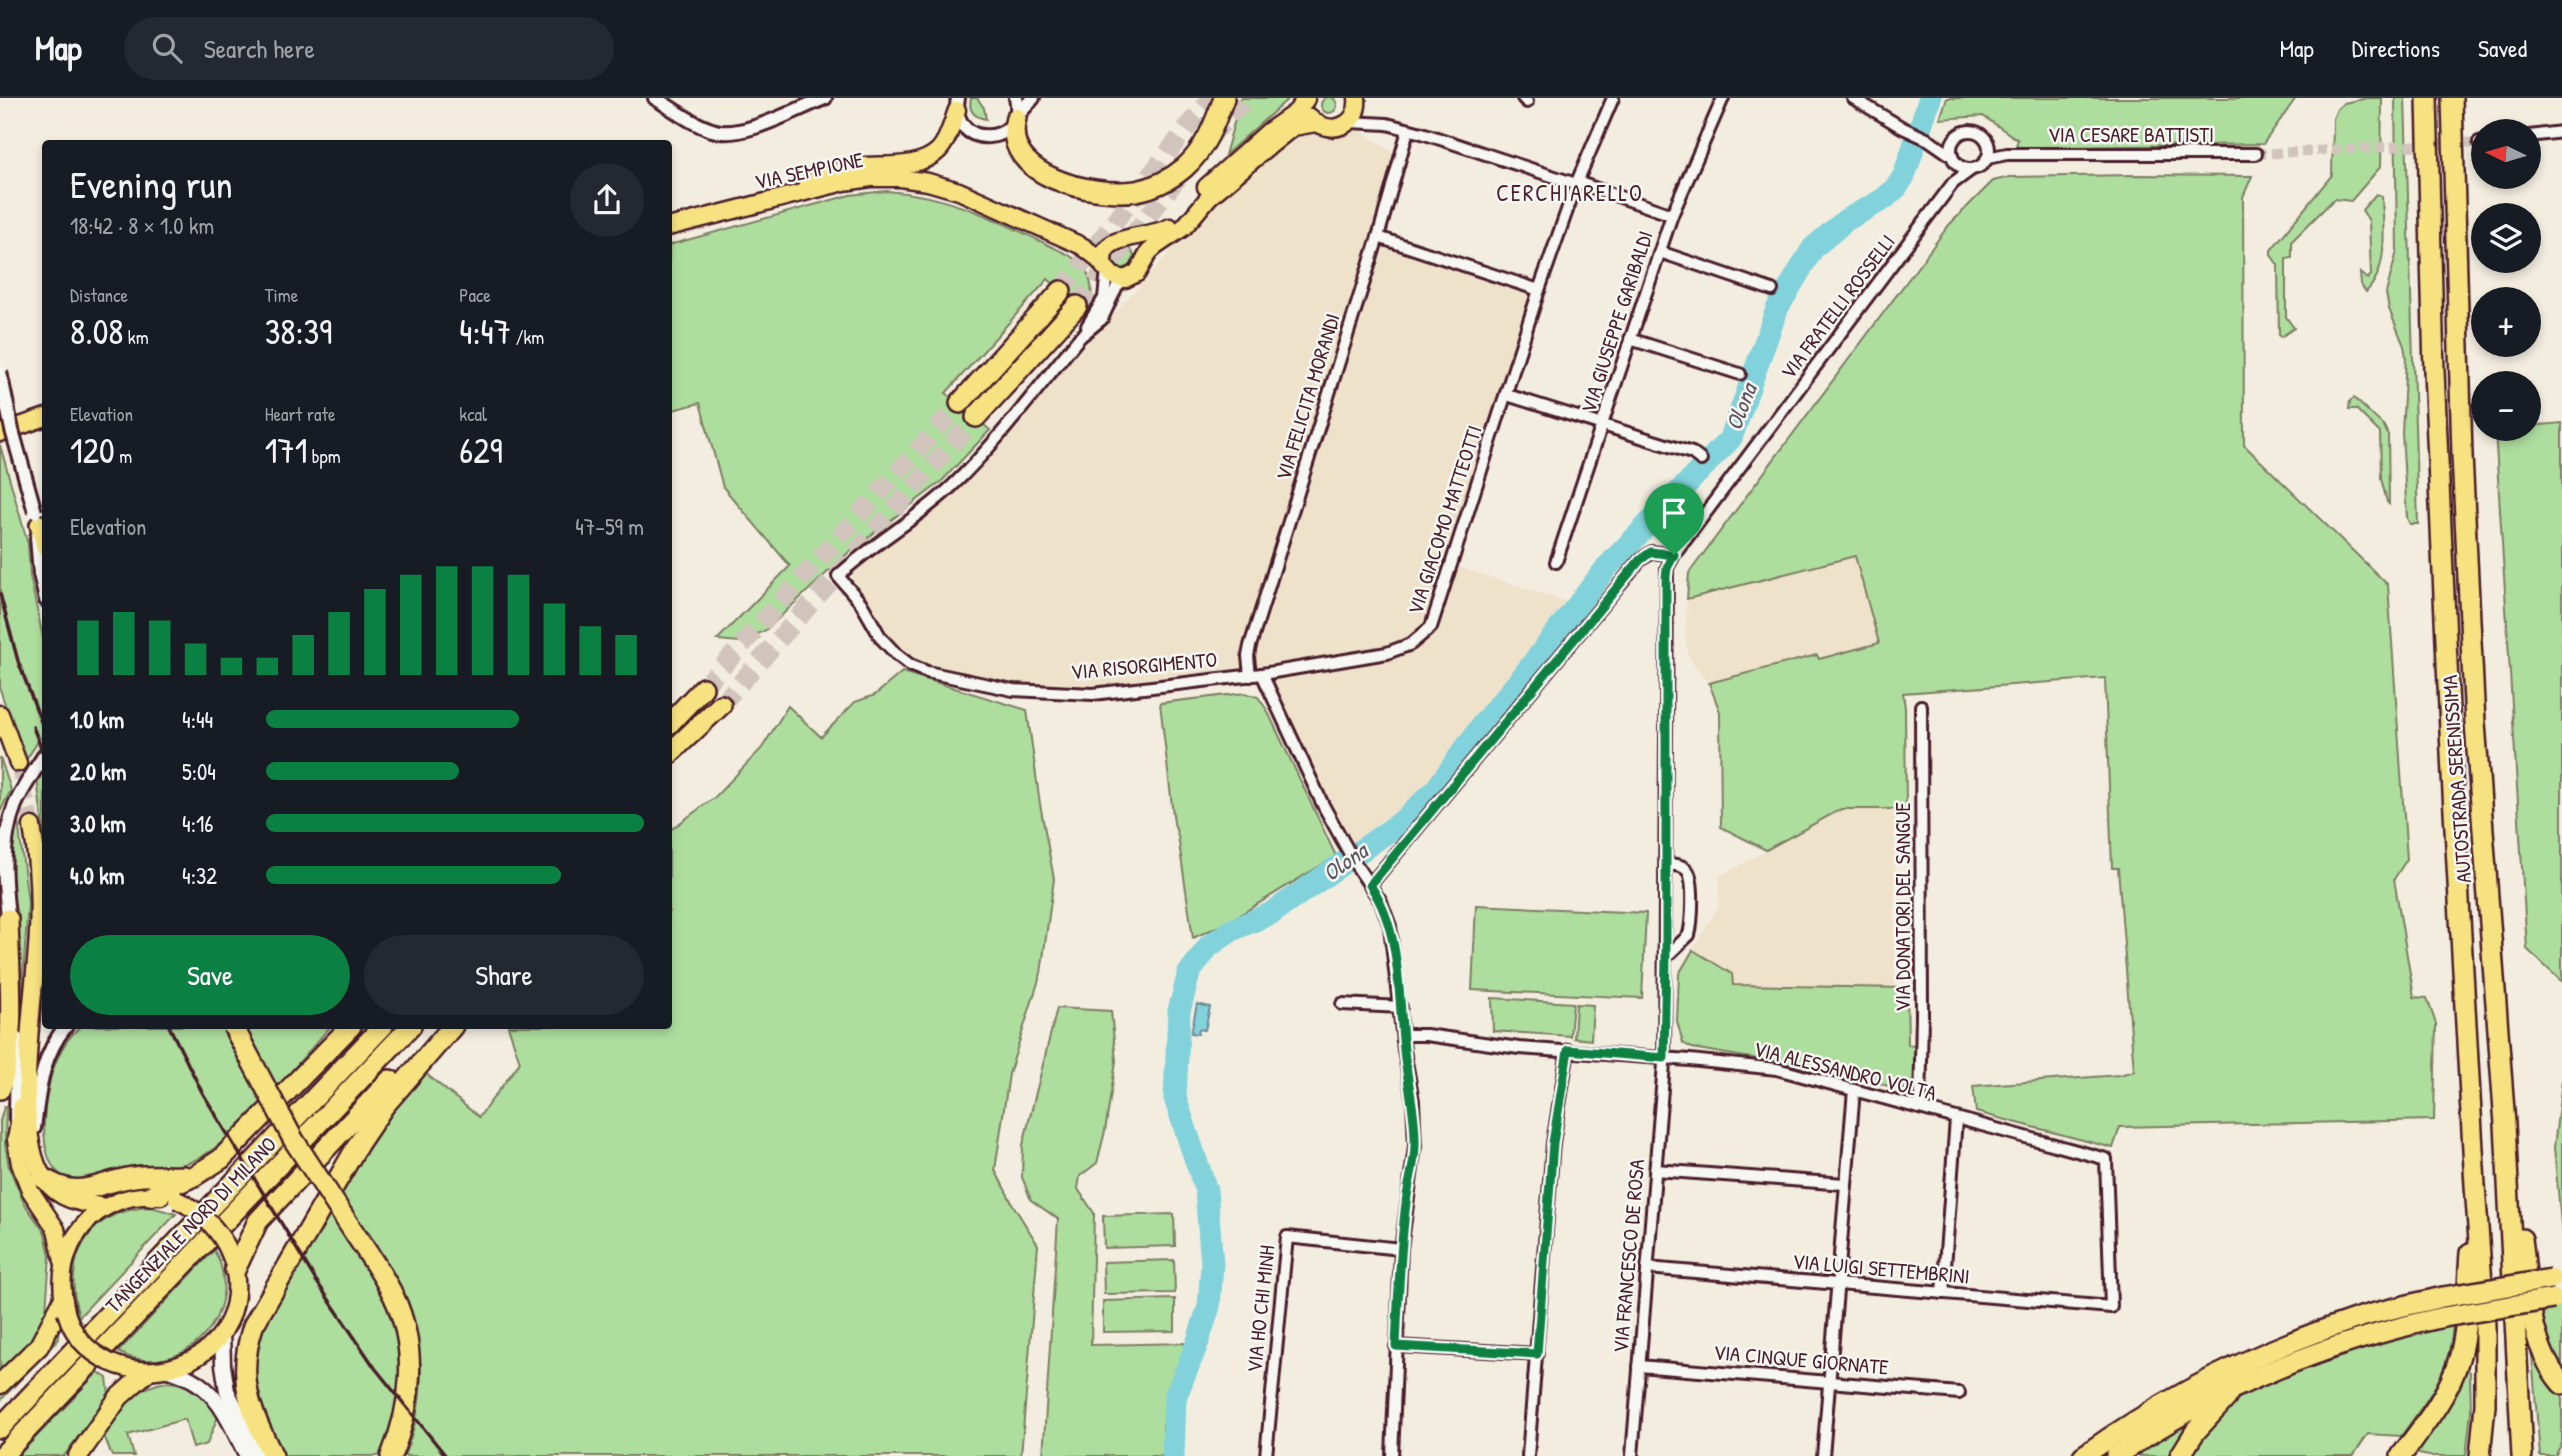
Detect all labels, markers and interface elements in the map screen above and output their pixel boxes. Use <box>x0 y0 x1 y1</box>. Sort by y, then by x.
search box <box>124 17 614 80</box>
text: Map <box>35 26 82 70</box>
icon: search <box>148 29 186 67</box>
text: Search here <box>204 31 315 66</box>
text: Map <box>2280 32 2314 64</box>
text: Directions <box>2352 32 2440 64</box>
text: Saved <box>2478 32 2527 64</box>
north arrow <box>2471 119 2541 189</box>
map controls <box>2471 119 2541 441</box>
street label: VIA CESARE BATTISTI <box>2048 120 2214 149</box>
street label: VIA SEMPIONE <box>752 145 866 196</box>
text: Evening run <box>70 158 233 210</box>
button: share <box>570 163 644 237</box>
district label: CERCHIARELLO <box>1496 177 1644 208</box>
button: layers <box>2471 203 2541 273</box>
text: 18:42 · 8 × 1.0 km <box>70 210 214 241</box>
street label: VIA GIUSEPPE GARIBALDI <box>1573 227 1660 417</box>
street label: VIA FRATELLI ROSSELLI <box>1774 228 1902 385</box>
text: Distance <box>70 282 128 308</box>
text: Time <box>265 282 298 308</box>
text: Pace <box>459 282 491 308</box>
button: + <box>2471 287 2541 357</box>
text: 8.08 <box>70 308 123 355</box>
text: 38:39 <box>265 308 332 355</box>
text: 4:47 <box>459 308 511 355</box>
street label: VIA FELICITA MORANDI <box>1268 310 1347 484</box>
text: km <box>123 324 149 350</box>
text: /km <box>511 324 544 350</box>
button: − <box>2471 371 2541 441</box>
water label: Olona <box>1718 377 1764 435</box>
text: Elevation <box>70 401 133 427</box>
text: Heart rate <box>265 401 336 427</box>
text: kcal <box>459 401 487 427</box>
street label: VIA GIACOMO MATTEOTTI <box>1400 422 1489 618</box>
text: 120 <box>70 427 115 474</box>
text: 171 <box>265 427 307 474</box>
text: 629 <box>459 427 503 474</box>
text: m <box>115 443 132 469</box>
text: bpm <box>307 443 341 469</box>
pin <box>1644 483 1704 555</box>
icon: arrive <box>1655 494 1693 532</box>
text: Elevation <box>70 511 146 542</box>
text: 47–59 m <box>575 511 644 542</box>
street label: VIA RISORGIMENTO <box>1070 645 1218 686</box>
street label: AUTOSTRADA SERENISSIMA <box>2435 674 2478 884</box>
text: 1.0 km <box>70 704 124 735</box>
text: 4:44 <box>182 704 213 735</box>
text: 2.0 km <box>70 756 126 787</box>
text: 5:04 <box>182 756 216 787</box>
street label: VIA DONATORI DEL SANGUE <box>1888 802 1917 1012</box>
text: 3.0 km <box>70 808 126 839</box>
text: 4:16 <box>182 808 214 839</box>
water label: Olona <box>1316 834 1375 888</box>
text: 4.0 km <box>70 860 124 891</box>
text: 4:32 <box>182 860 217 891</box>
button: Save <box>70 935 350 1015</box>
button: Share <box>364 935 644 1015</box>
street label: VIA ALESSANDRO VOLTA <box>1751 1034 1939 1107</box>
street label: TANGENZIALE NORD DI MILANO <box>99 1130 283 1319</box>
street label: VIA FRANCESCO DE ROSA <box>1606 1158 1651 1354</box>
street label: VIA HO CHI MINH <box>1239 1244 1282 1374</box>
street label: VIA LUIGI SETTEMBRINI <box>1791 1246 1971 1291</box>
street label: VIA CINQUE GIORNATE <box>1712 1337 1890 1382</box>

